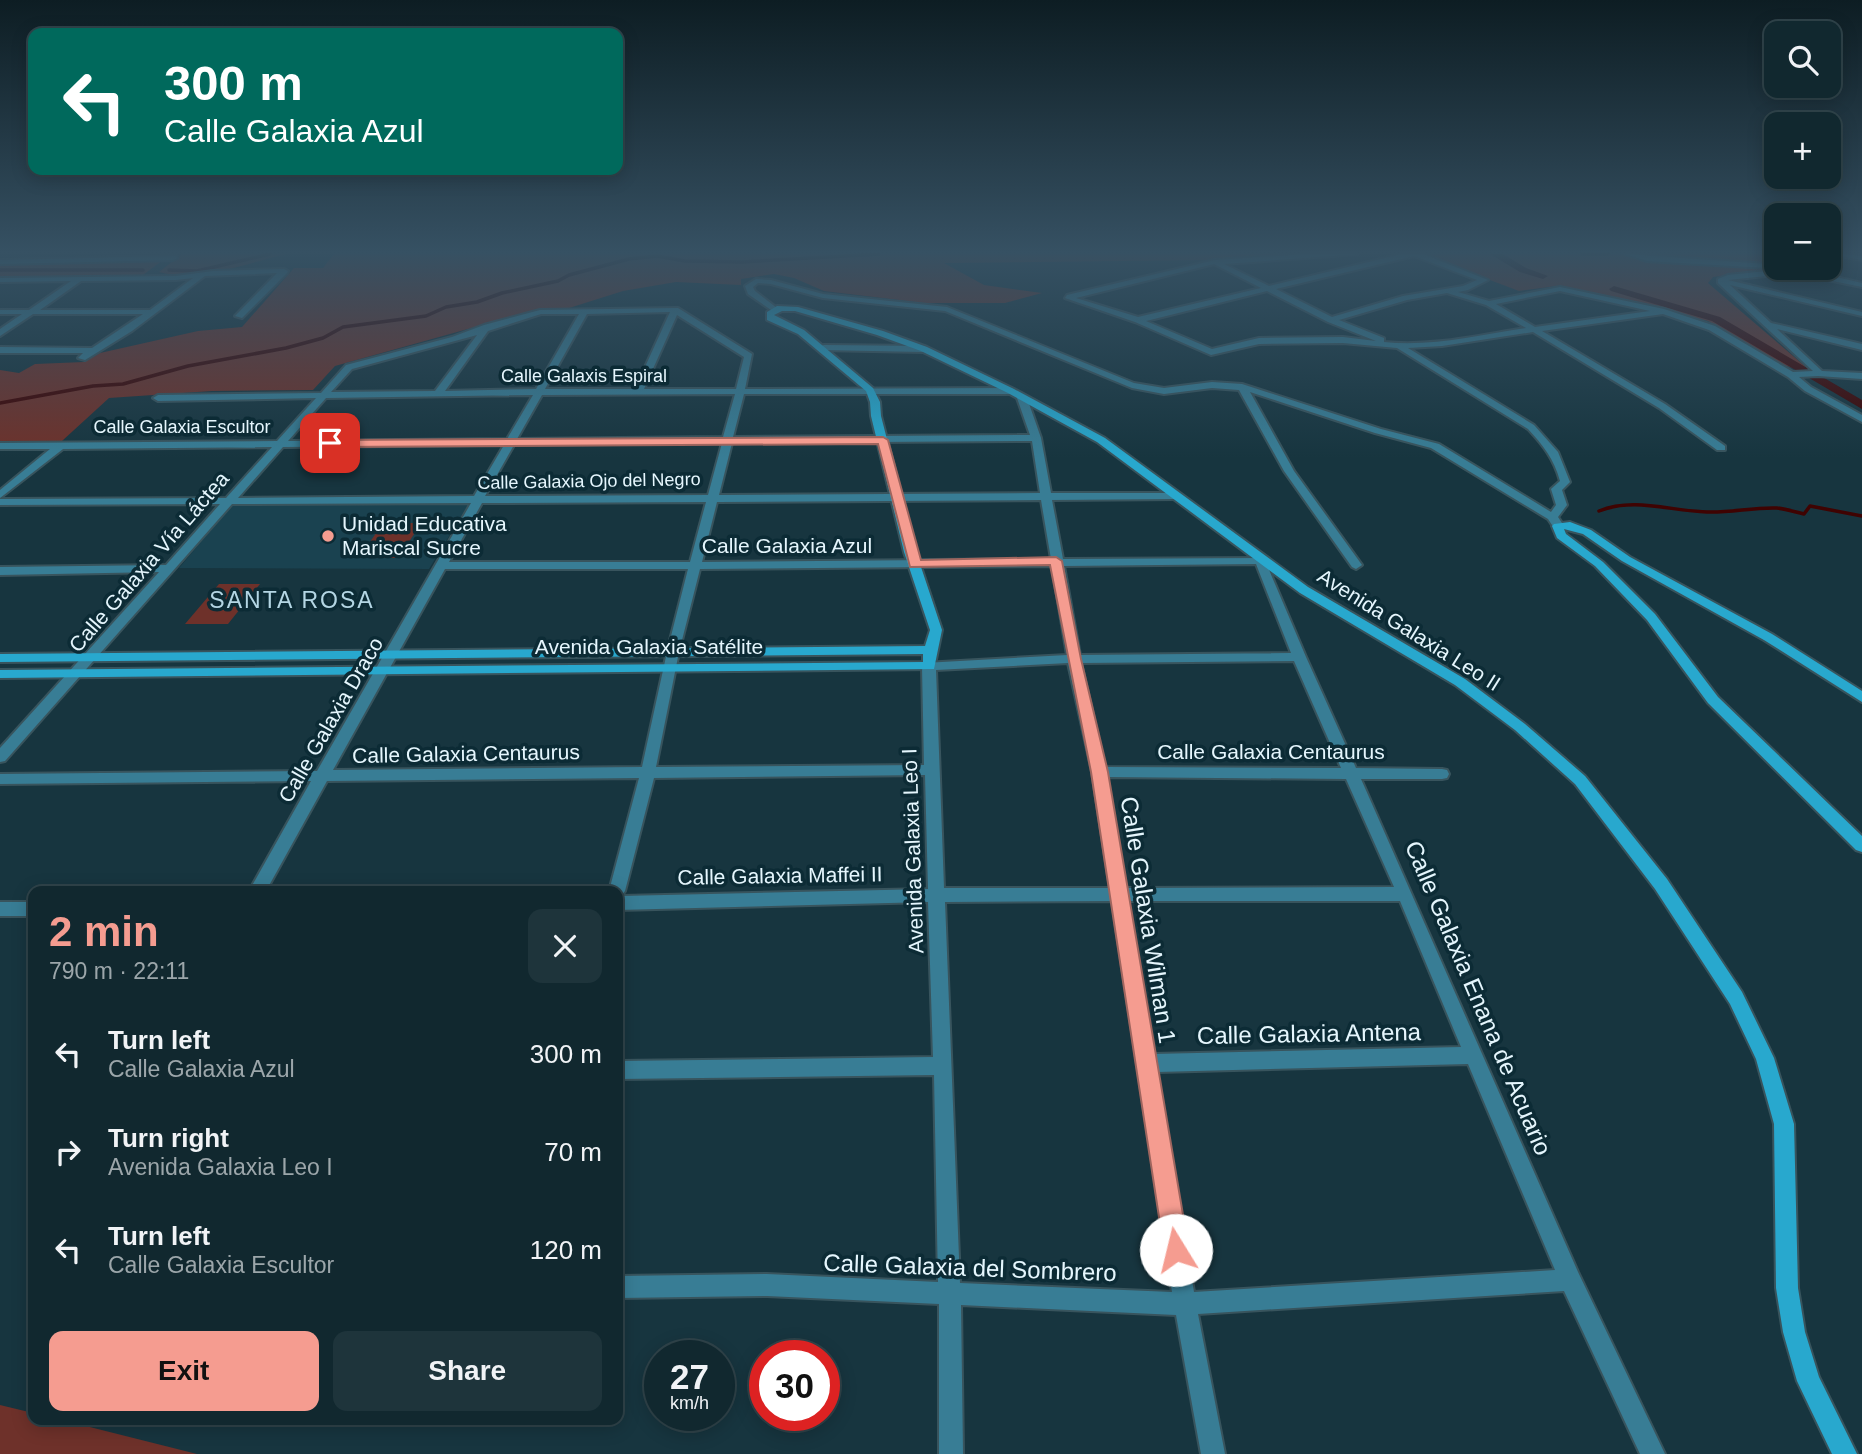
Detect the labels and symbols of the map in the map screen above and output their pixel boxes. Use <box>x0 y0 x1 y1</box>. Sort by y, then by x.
street label: Calle Galaxis Espiral <box>501 366 667 386</box>
pin <box>300 413 360 473</box>
street label: Calle Galaxia Escultor <box>93 417 271 437</box>
street label: Calle Galaxia Vía Láctea <box>64 467 233 656</box>
street label: Calle Galaxia Ojo del Negro <box>477 469 701 493</box>
place label: Unidad Educativa Mariscal Sucre <box>342 512 507 559</box>
marker: Unidad Educativa Mariscal Sucre <box>320 528 336 544</box>
street label: Calle Galaxia Azul <box>702 534 872 557</box>
street label: Avenida Galaxia Leo II <box>1314 564 1505 695</box>
district label: SANTA ROSA <box>209 587 375 613</box>
street label: Calle Galaxia Draco <box>274 633 387 806</box>
street label: Avenida Galaxia Satélite <box>535 635 763 658</box>
street label: Calle Galaxia Centaurus <box>352 740 580 767</box>
street label: Calle Galaxia Centaurus <box>1157 740 1385 763</box>
street label: Avenida Galaxia Leo I <box>897 748 928 954</box>
street label: Calle Galaxia Wilman 1 <box>1116 795 1181 1045</box>
street label: Calle Galaxia Enana de Acuario <box>1400 837 1557 1159</box>
street label: Calle Galaxia Maffei II <box>677 862 883 889</box>
street label: Calle Galaxia Antena <box>1197 1018 1422 1049</box>
position arrow <box>1139 1213 1213 1287</box>
street label: Calle Galaxia del Sombrero <box>823 1249 1117 1286</box>
speed limit sign: 30 <box>749 1340 840 1431</box>

